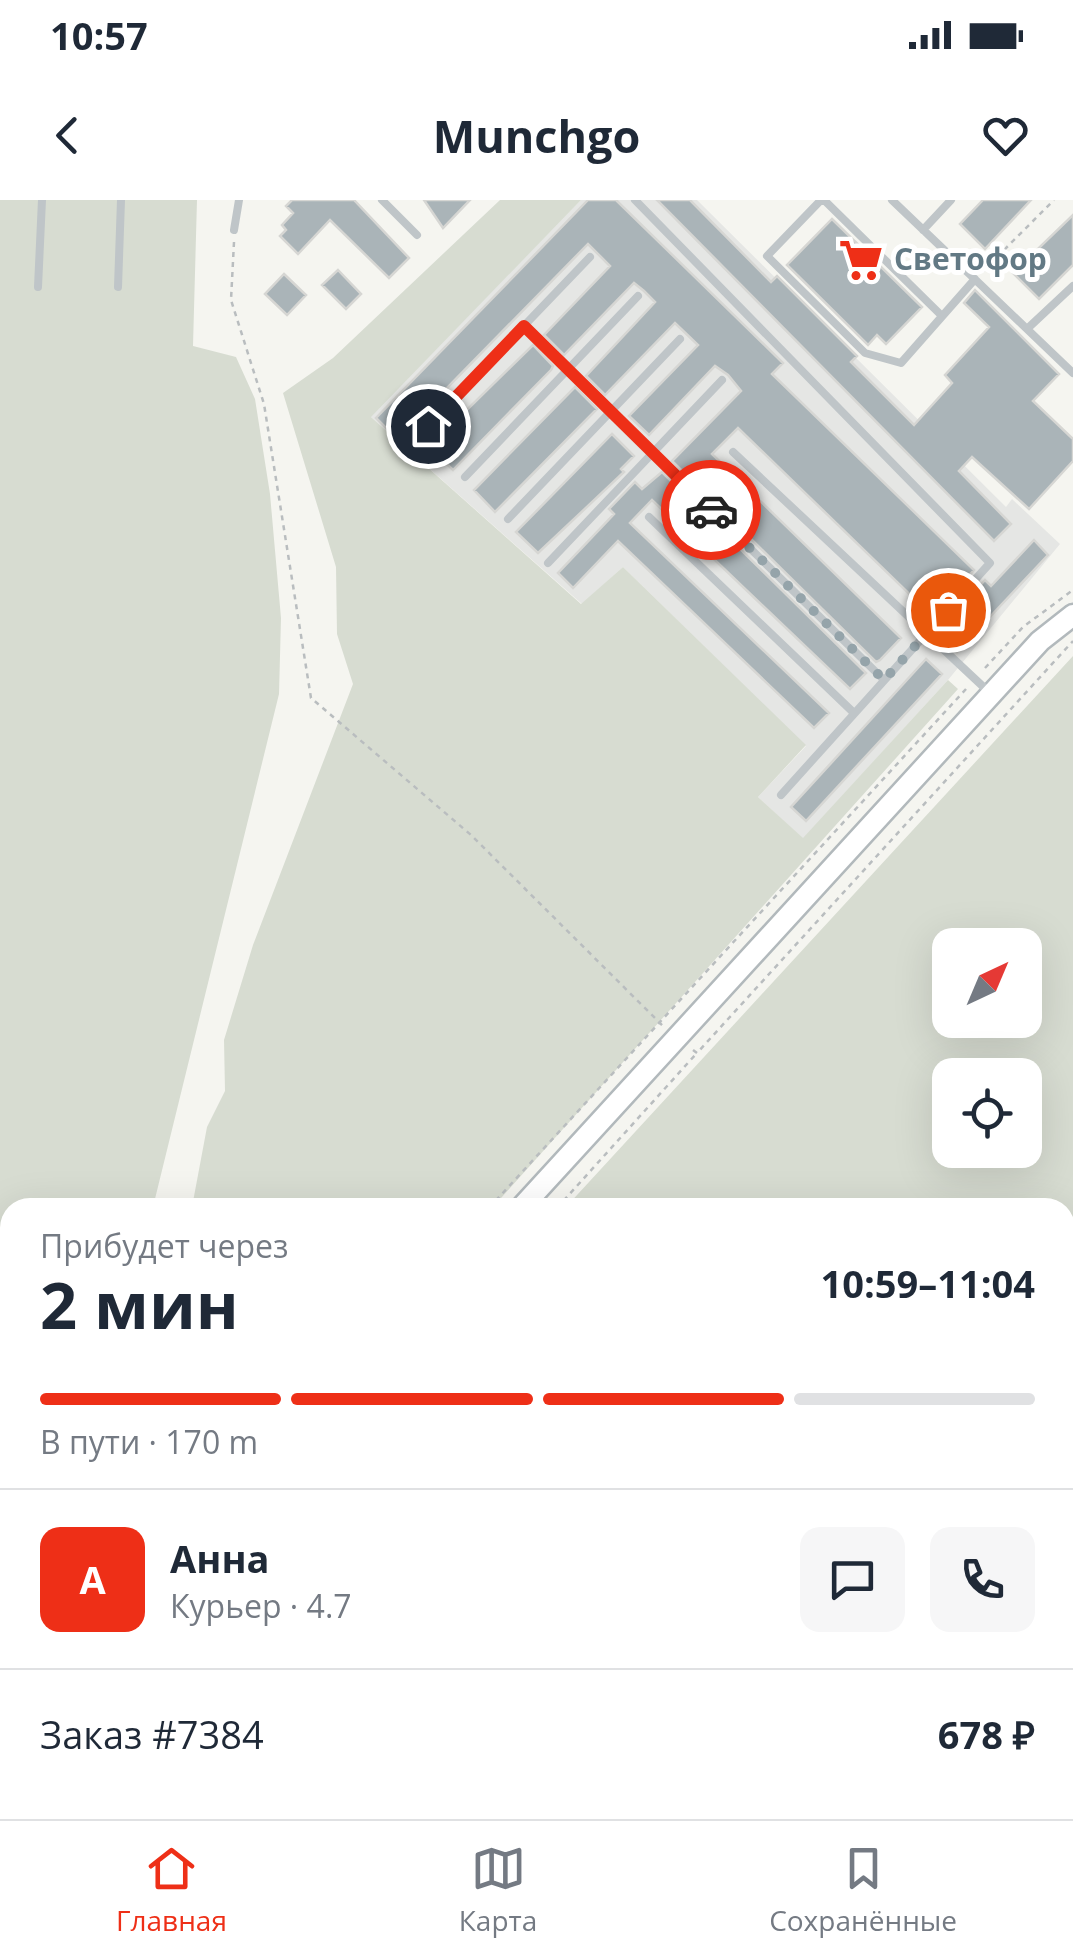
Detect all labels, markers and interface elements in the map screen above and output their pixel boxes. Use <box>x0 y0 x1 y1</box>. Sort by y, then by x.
text: 10:57 <box>50 9 148 61</box>
text: Munchgo <box>433 105 640 166</box>
icon: back <box>40 108 95 163</box>
icon: heart <box>978 108 1033 163</box>
supermarket icon: Светофор <box>837 236 885 284</box>
place label: Светофор <box>894 238 1047 279</box>
pin <box>386 384 471 469</box>
icon: home <box>401 399 456 454</box>
courier <box>661 460 761 560</box>
icon: car <box>684 483 739 538</box>
pin <box>906 568 991 653</box>
icon: bag <box>921 583 976 638</box>
north arrow <box>932 928 1042 1038</box>
map controls <box>932 928 1042 1168</box>
button: locate <box>932 1058 1042 1168</box>
text: Прибудет через <box>40 1224 288 1267</box>
text: 10:59–11:04 <box>821 1257 1035 1309</box>
text: 2 мин <box>40 1260 239 1348</box>
text: В пути · 170 m <box>40 1420 258 1463</box>
button: chat <box>800 1527 905 1632</box>
button: phone <box>930 1527 1035 1632</box>
text: Анна <box>170 1532 270 1584</box>
text: А <box>79 1553 106 1605</box>
text: Курьер · 4.7 <box>170 1584 352 1627</box>
text: Заказ #7384 <box>40 1708 264 1760</box>
text: 678 ₽ <box>938 1708 1035 1760</box>
tab: Главная <box>116 1841 227 1939</box>
tab: Карта <box>459 1841 537 1939</box>
tab: Сохранённые <box>769 1841 957 1939</box>

